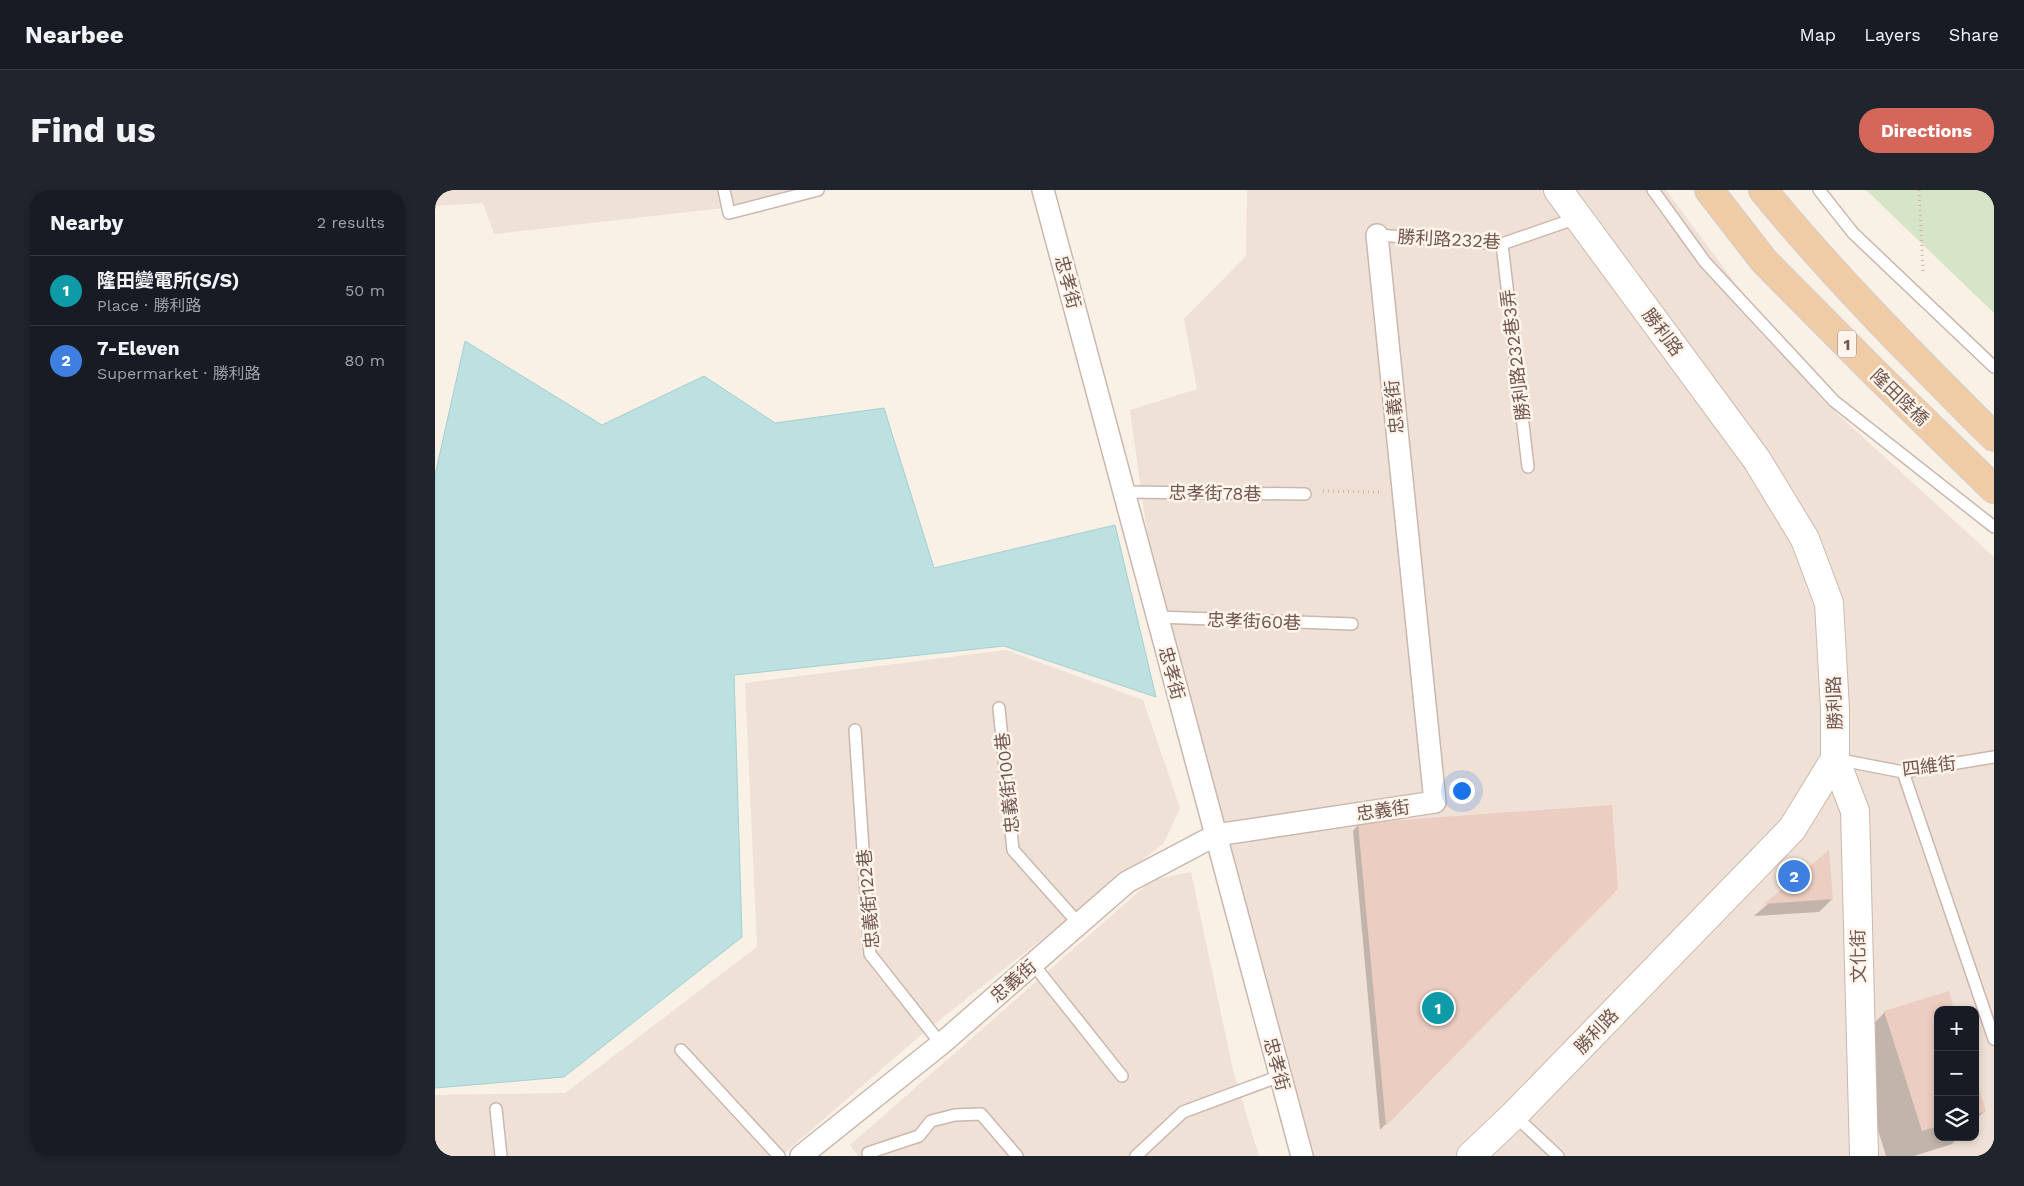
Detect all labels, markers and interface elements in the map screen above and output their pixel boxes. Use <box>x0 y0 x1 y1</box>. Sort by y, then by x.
text: Nearbee <box>25 21 124 49</box>
text: Map <box>1799 24 1836 45</box>
text: Layers <box>1864 24 1921 45</box>
text: Share <box>1949 24 1999 45</box>
button: Directions <box>1859 108 1994 153</box>
text: Find us <box>30 109 156 151</box>
text: Nearby <box>50 210 123 235</box>
text: 2 results <box>317 213 385 232</box>
street label: 勝利路232巷 <box>1397 226 1501 252</box>
street label: 忠孝街 <box>1051 253 1085 311</box>
text: 隆田變電所(S/S) <box>97 269 240 292</box>
text: 1 <box>63 281 69 300</box>
text: 50 m <box>345 281 385 300</box>
street label: 勝利路232巷3弄 <box>1497 288 1533 422</box>
text: Place · 勝利路 <box>97 296 201 315</box>
street label: 勝利路 <box>1638 304 1688 360</box>
road number: 1 <box>1838 330 1856 358</box>
text: 7-Eleven <box>97 337 180 360</box>
text: 2 <box>61 351 71 370</box>
text: 80 m <box>344 351 385 370</box>
text: Supermarket · 勝利路 <box>97 364 261 383</box>
street label: 隆田陸橋 <box>1867 364 1933 430</box>
street label: 忠義街 <box>1381 379 1407 435</box>
street label: 忠孝街78巷 <box>1168 482 1262 504</box>
street label: 忠孝街60巷 <box>1207 609 1301 633</box>
street label: 忠孝街 <box>1155 644 1189 702</box>
street label: 勝利路 <box>1823 676 1845 730</box>
street label: 忠義街100巷 <box>991 731 1023 835</box>
street label: 四維街 <box>1901 752 1957 780</box>
your location <box>1449 778 1475 804</box>
street label: 忠義街 <box>1355 796 1411 824</box>
street label: 忠義街122巷 <box>853 848 883 950</box>
pin: 2 <box>1778 857 1810 895</box>
street label: 文化街 <box>1847 929 1869 983</box>
street label: 忠義街 <box>986 955 1040 1007</box>
pin: 1 <box>1422 989 1454 1027</box>
street label: 勝利路 <box>1570 1004 1622 1058</box>
map controls <box>1934 1006 1979 1141</box>
button: + <box>1934 1006 1979 1051</box>
street label: 忠孝街 <box>1260 1035 1294 1093</box>
button: − <box>1934 1051 1979 1096</box>
button: layers <box>1934 1096 1979 1141</box>

